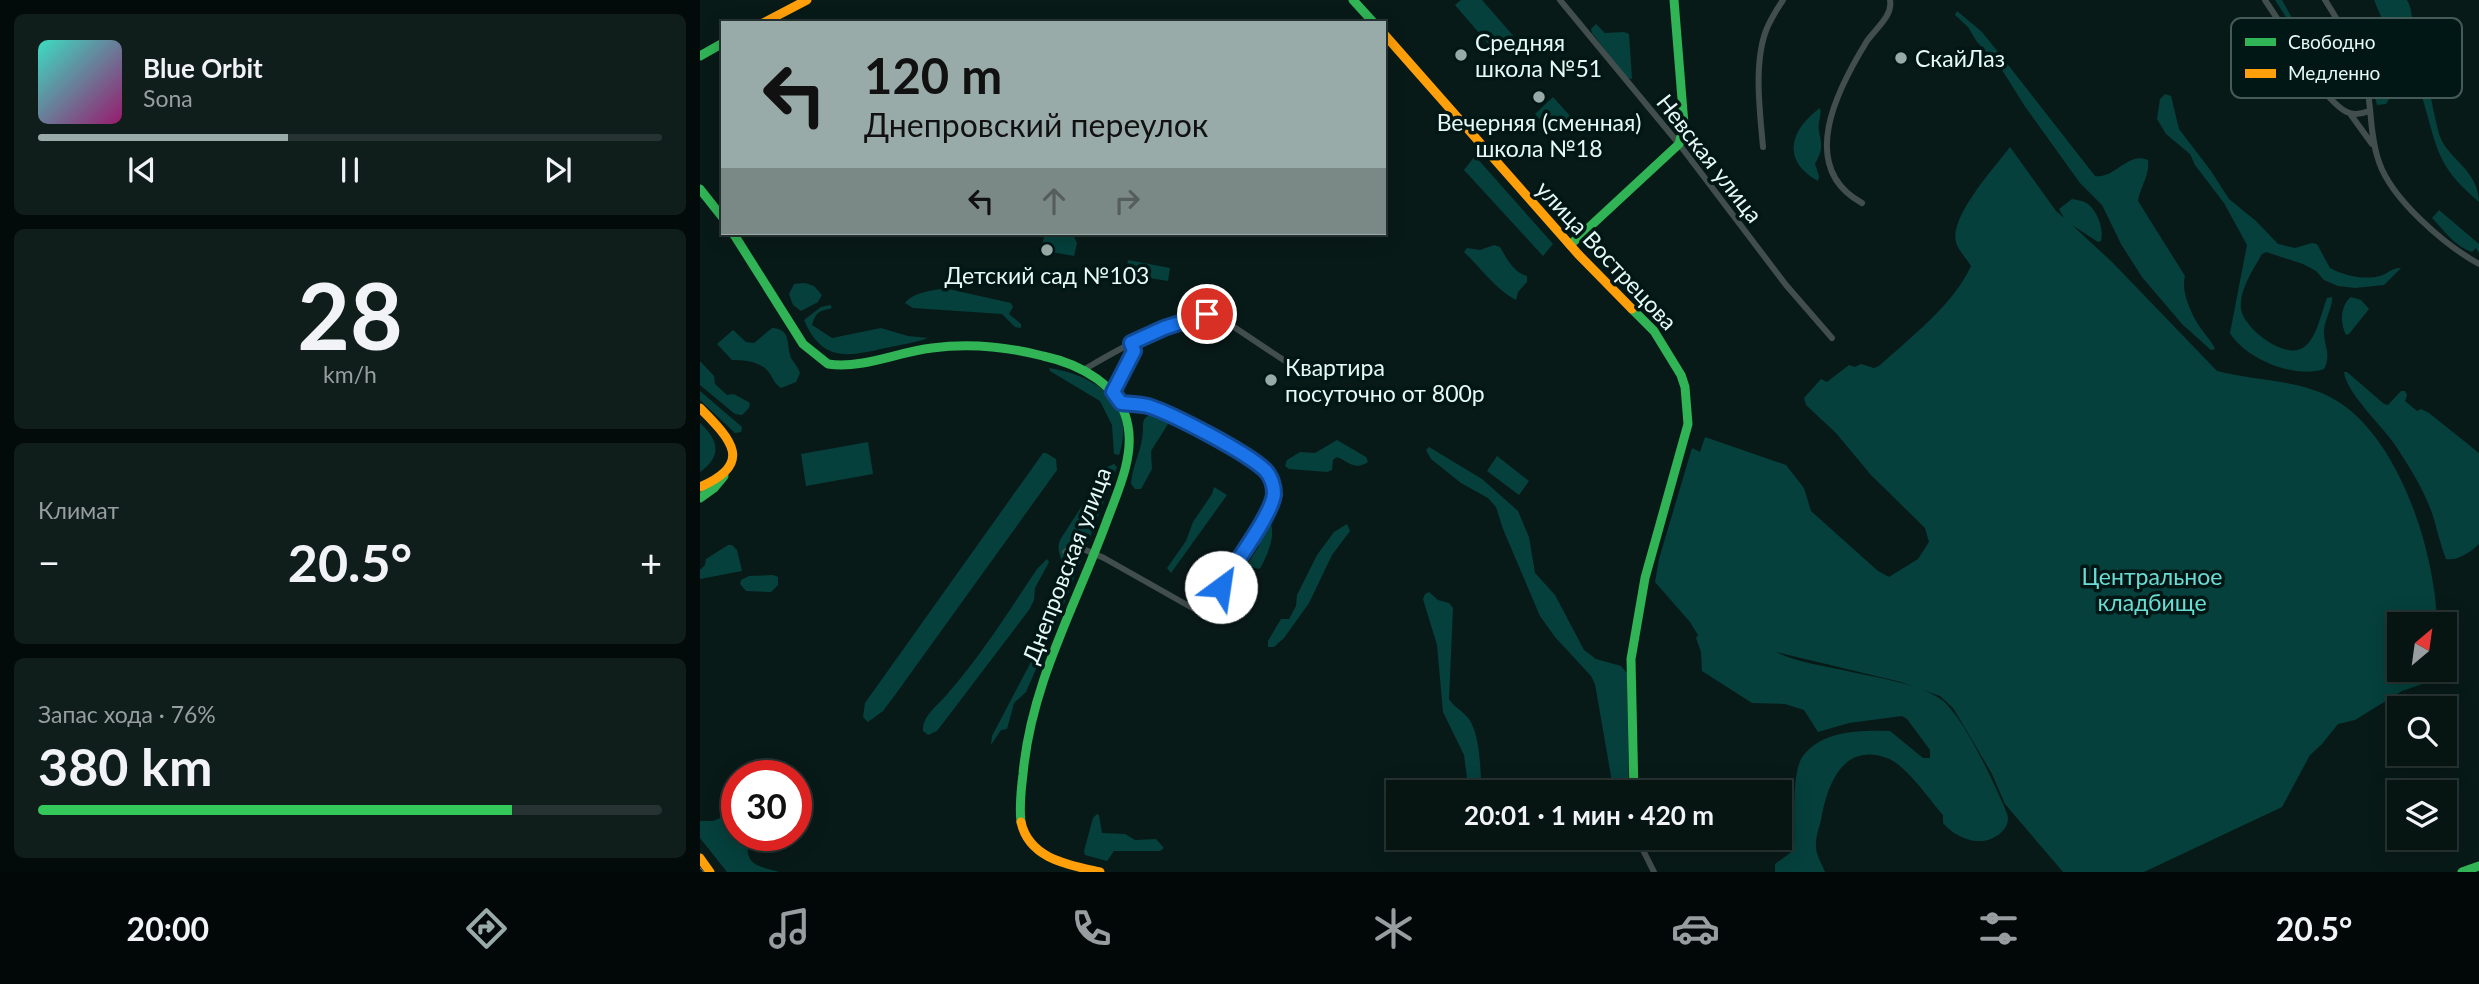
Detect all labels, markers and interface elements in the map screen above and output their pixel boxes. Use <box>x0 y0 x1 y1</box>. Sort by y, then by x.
legend <box>2231 18 2462 98</box>
place label: Средняя школа №51 <box>1475 28 1602 82</box>
text: Свободно <box>2288 30 2376 53</box>
place label: СкайЛаз <box>1915 44 2005 72</box>
text: 120 m <box>864 46 1002 104</box>
marker: Средняя школа №51 <box>1453 47 1469 63</box>
icon: left <box>749 49 840 140</box>
marker: СкайЛаз <box>1893 50 1909 66</box>
text: Blue Orbit <box>143 52 263 84</box>
text: Медленно <box>2288 61 2380 84</box>
text: Sona <box>143 84 193 112</box>
street label: Невская улица <box>1651 88 1769 228</box>
marker: Вечерняя (сменная) школа №18 <box>1531 89 1547 105</box>
text: Днепровский переулок <box>864 105 1208 144</box>
place label: Вечерняя (сменная) школа №18 <box>1437 108 1641 162</box>
icon: previous <box>123 151 161 189</box>
icon: pause <box>331 151 369 189</box>
icon: next <box>539 151 577 189</box>
street label: улица Вострецова <box>1531 175 1683 335</box>
icon: left <box>962 182 1000 220</box>
icon: ahead <box>1035 182 1073 220</box>
icon: right <box>1108 182 1146 220</box>
marker: Детский сад №103 <box>1039 242 1055 258</box>
text: 28 <box>297 260 403 369</box>
place label: Детский сад №103 <box>945 261 1149 289</box>
pin <box>1177 284 1237 344</box>
icon: arrive <box>1188 295 1226 333</box>
place label: Квартира посуточно от 800р <box>1285 353 1485 407</box>
text: km/h <box>323 360 377 388</box>
marker: Квартира посуточно от 800р <box>1263 372 1279 388</box>
street label: Днепровская улица <box>1016 463 1116 667</box>
text: Климат <box>38 496 119 524</box>
text: 20.5° <box>288 531 412 593</box>
text: − <box>38 539 60 585</box>
text: + <box>640 539 662 585</box>
position arrow <box>1184 550 1258 624</box>
park label: Центральное кладбище <box>2082 562 2222 616</box>
north arrow <box>2387 612 2457 682</box>
map controls <box>2387 612 2457 850</box>
button: search <box>2387 696 2457 766</box>
text: Запас хода · 76% <box>38 700 216 728</box>
text: 380 km <box>38 735 212 797</box>
speed limit sign: 30 <box>721 760 812 851</box>
button: layers <box>2387 780 2457 850</box>
text: 20:01 · 1 мин · 420 m <box>1464 799 1714 831</box>
icon: directions <box>462 904 511 953</box>
icon: music <box>765 904 814 953</box>
icon: phone <box>1067 904 1116 953</box>
icon: climate <box>1369 904 1418 953</box>
icon: car <box>1671 904 1720 953</box>
icon: filters <box>1974 904 2023 953</box>
text: 20:00 <box>127 909 209 948</box>
text: 20.5° <box>2276 909 2352 948</box>

